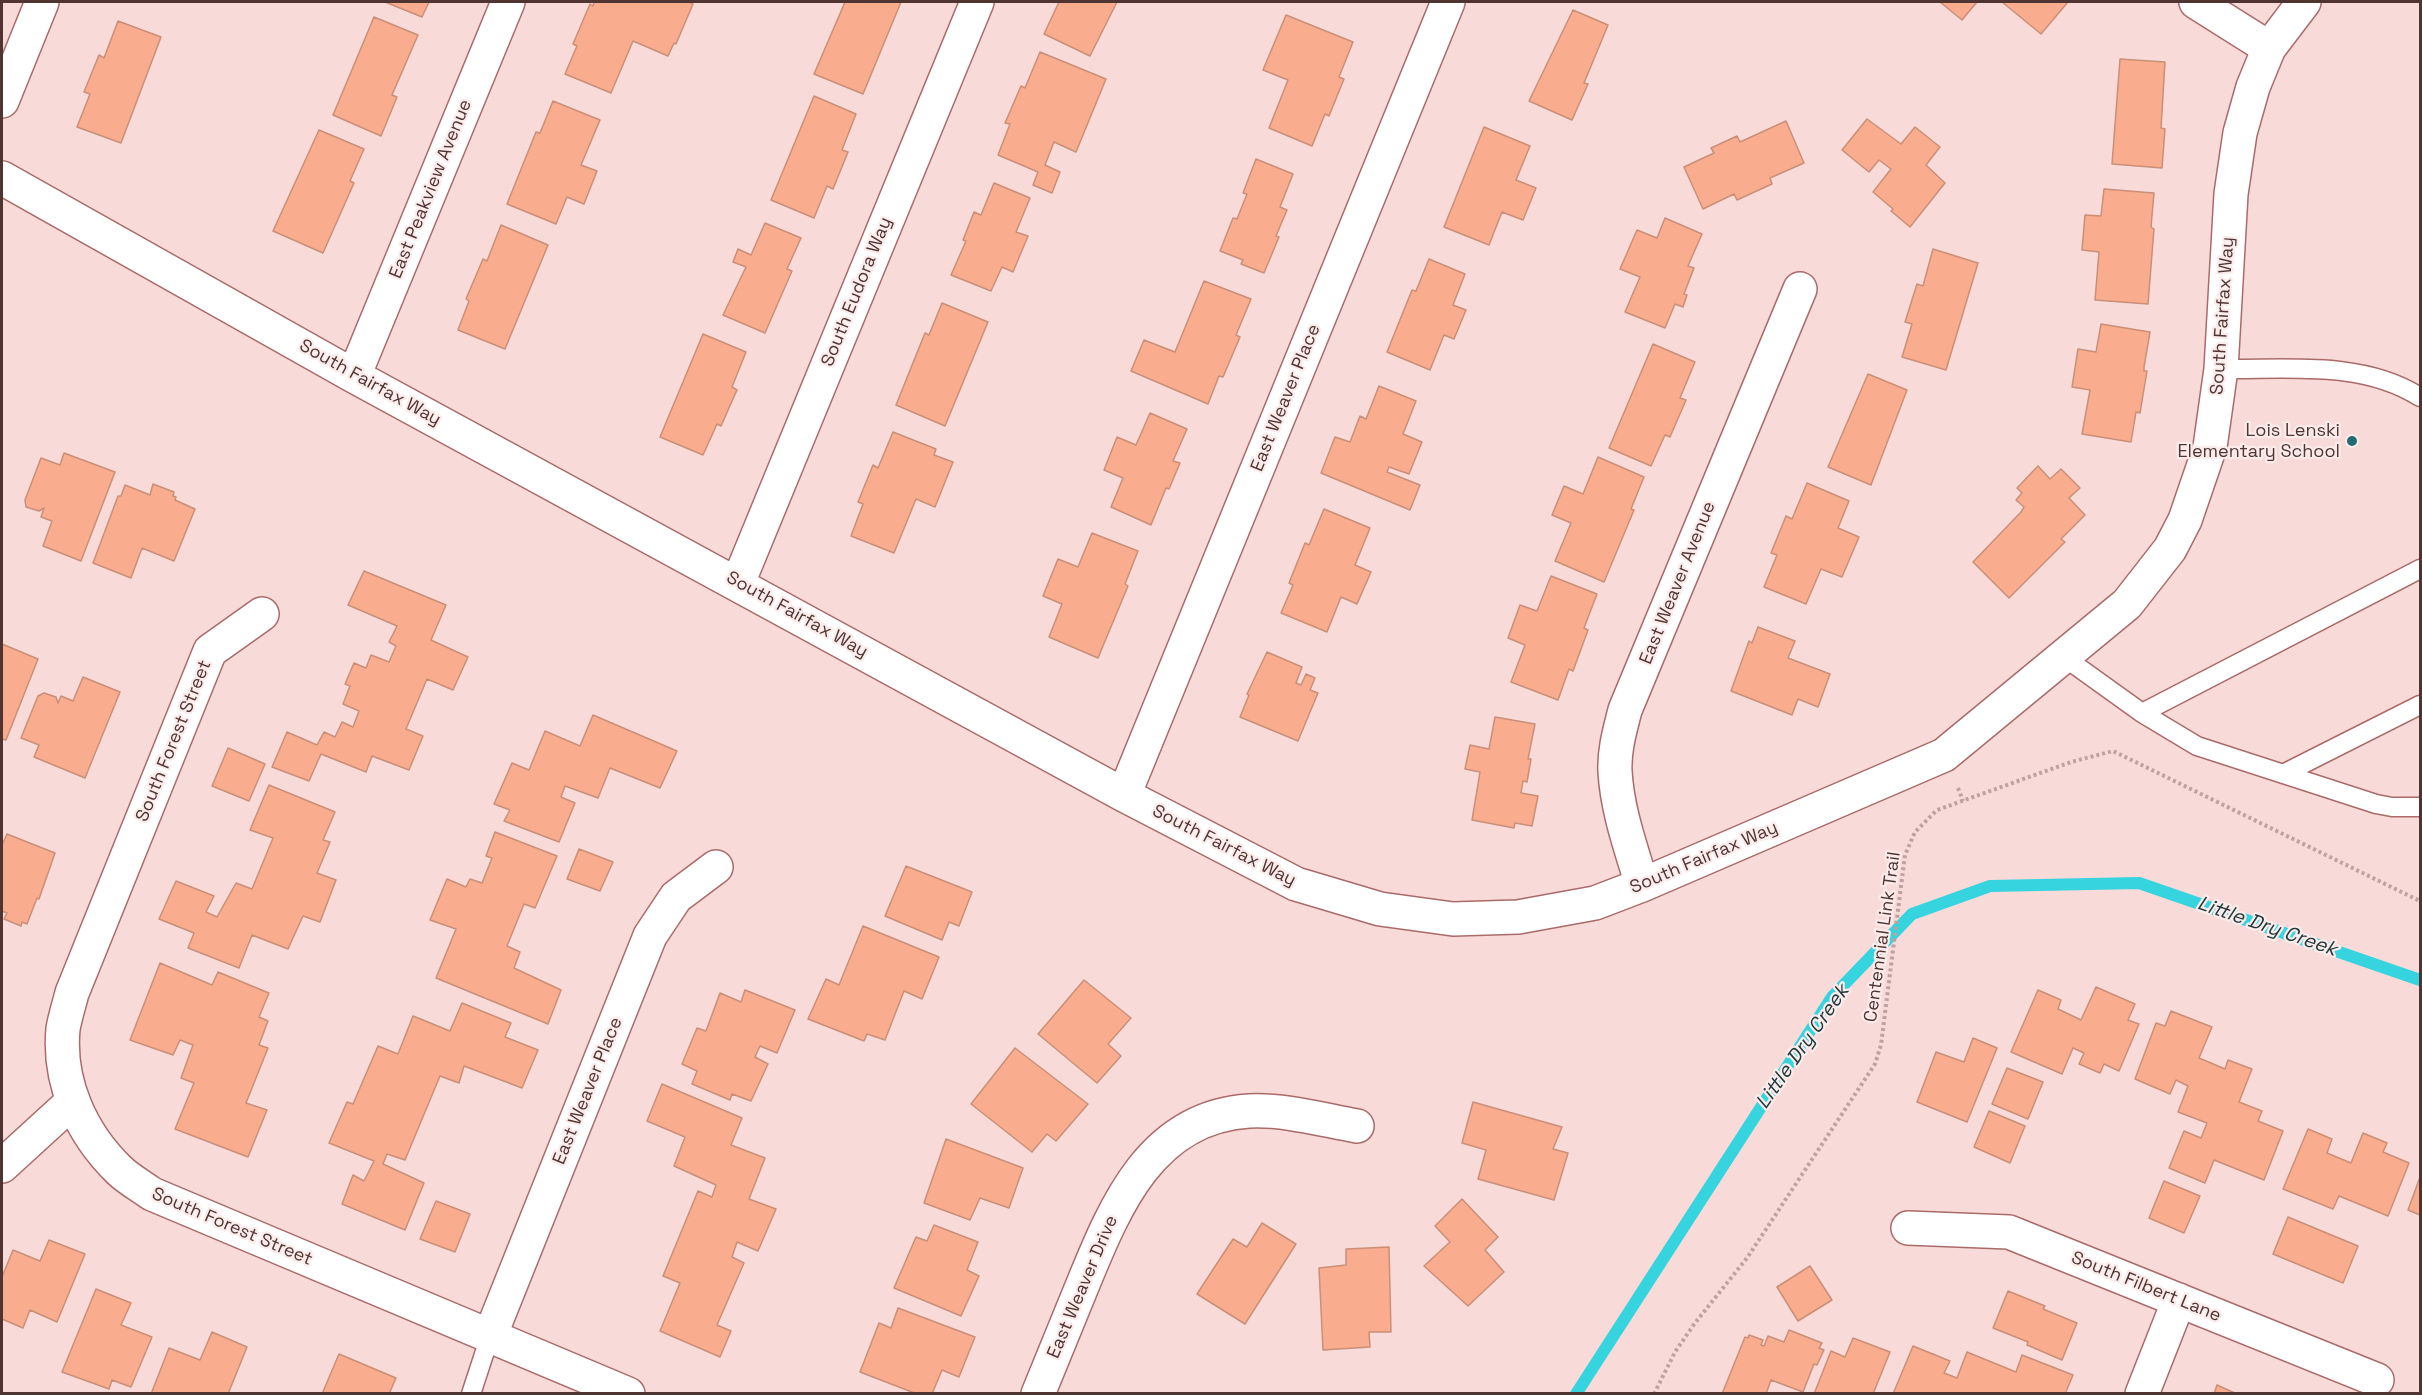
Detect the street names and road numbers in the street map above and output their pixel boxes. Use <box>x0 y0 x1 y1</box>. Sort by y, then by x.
street label: East Peakview Avenue <box>385 96 477 282</box>
street label: South Eudora Way <box>817 214 897 370</box>
street label: South Fairfax Way <box>2207 236 2239 396</box>
street label: East Weaver Place <box>1247 321 1325 475</box>
street label: South Fairfax Way <box>295 335 445 431</box>
street label: East Weaver Avenue <box>1635 498 1721 668</box>
street label: South Fairfax Way <box>722 567 872 663</box>
street label: South Forest Street <box>132 657 216 825</box>
street label: South Fairfax Way <box>1149 800 1299 892</box>
street label: South Fairfax Way <box>1627 817 1781 899</box>
street label: Centennial Link Trail <box>1860 850 1906 1024</box>
street label: East Weaver Place <box>549 1014 627 1168</box>
street label: South Forest Street <box>149 1183 315 1271</box>
street label: East Weaver Drive <box>1043 1212 1123 1362</box>
street label: South Filbert Lane <box>2068 1247 2224 1327</box>

